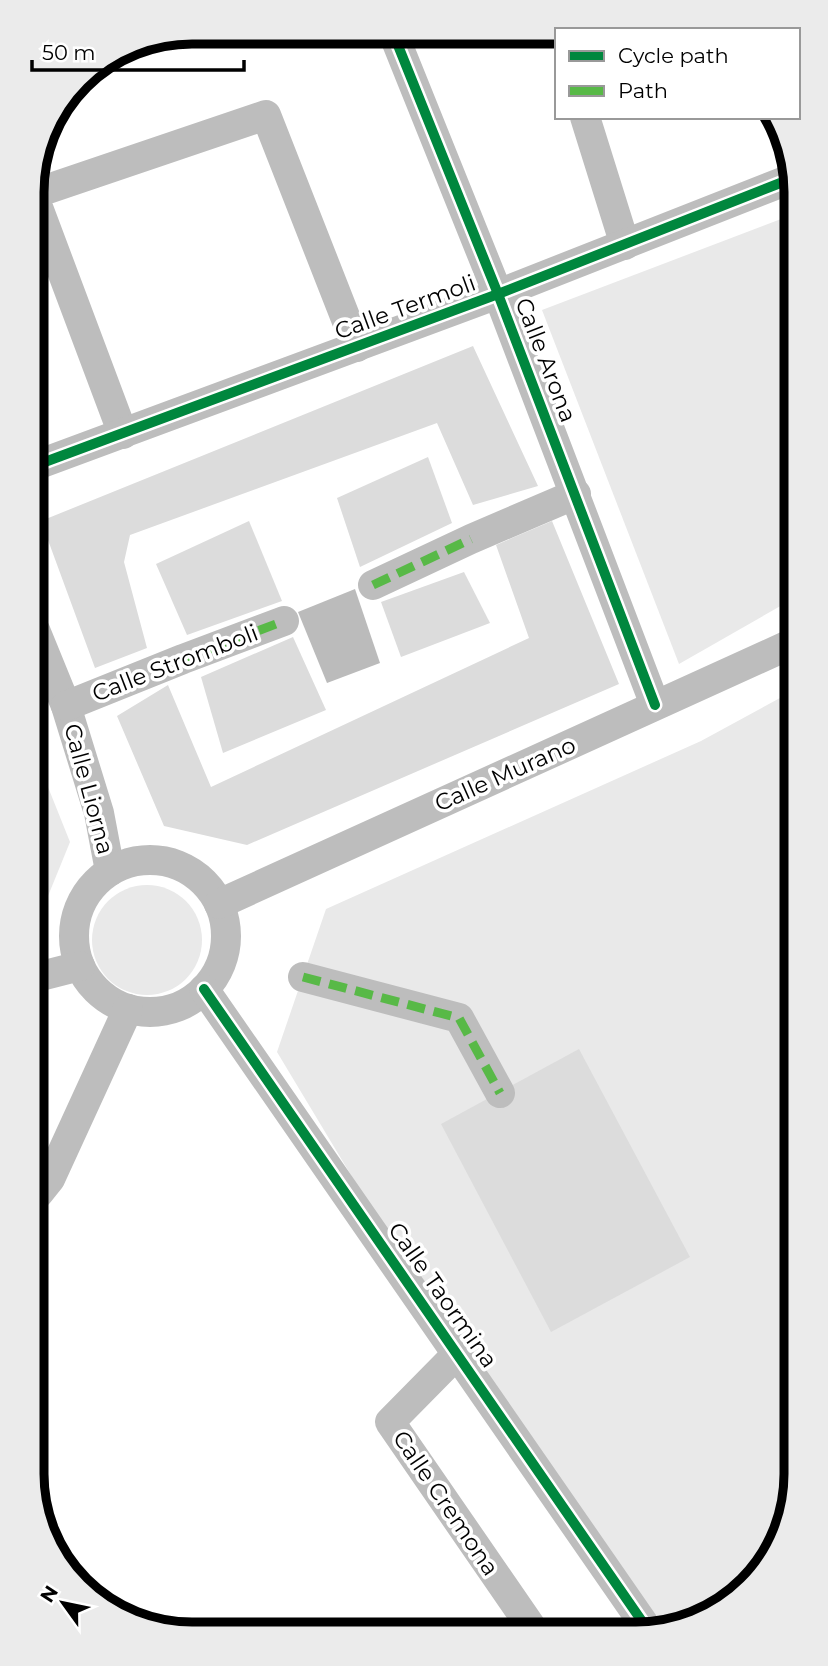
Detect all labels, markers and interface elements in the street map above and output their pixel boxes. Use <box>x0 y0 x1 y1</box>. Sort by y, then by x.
scale bar <box>32 28 243 72</box>
legend <box>555 28 800 119</box>
text: 50 m <box>42 40 96 65</box>
text: Cycle path <box>618 43 729 68</box>
text: Path <box>618 78 668 103</box>
street label: Calle Termoli <box>331 269 479 345</box>
street label: Calle Arona <box>509 294 583 426</box>
street label: Calle Stromboli <box>88 618 262 708</box>
street label: Calle Liorna <box>58 721 120 857</box>
street label: Calle Murano <box>430 730 580 818</box>
street label: Calle Taormina <box>382 1217 504 1373</box>
street label: Calle Cremona <box>387 1425 505 1581</box>
north arrow <box>28 1568 98 1638</box>
text: N <box>35 1581 63 1607</box>

